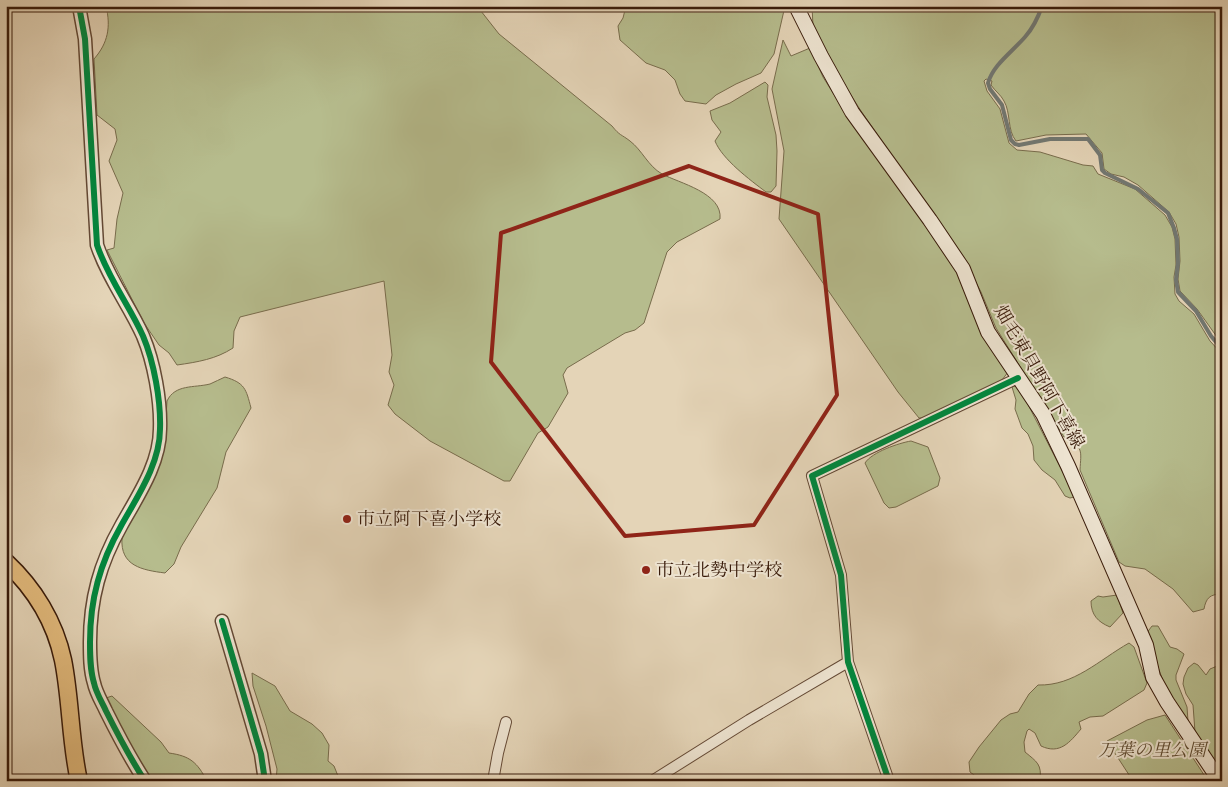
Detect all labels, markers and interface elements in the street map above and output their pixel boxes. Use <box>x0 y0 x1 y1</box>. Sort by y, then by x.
street label: 畑毛東貝野阿下喜線 <box>989 301 1089 453</box>
place label: 市立阿下喜小学校 <box>357 508 501 531</box>
marker: 市立阿下喜小学校 <box>341 513 353 525</box>
place label: 市立北勢中学校 <box>656 559 782 582</box>
marker: 市立北勢中学校 <box>640 564 652 576</box>
park label: 万葉の里公園 <box>1098 739 1209 762</box>

